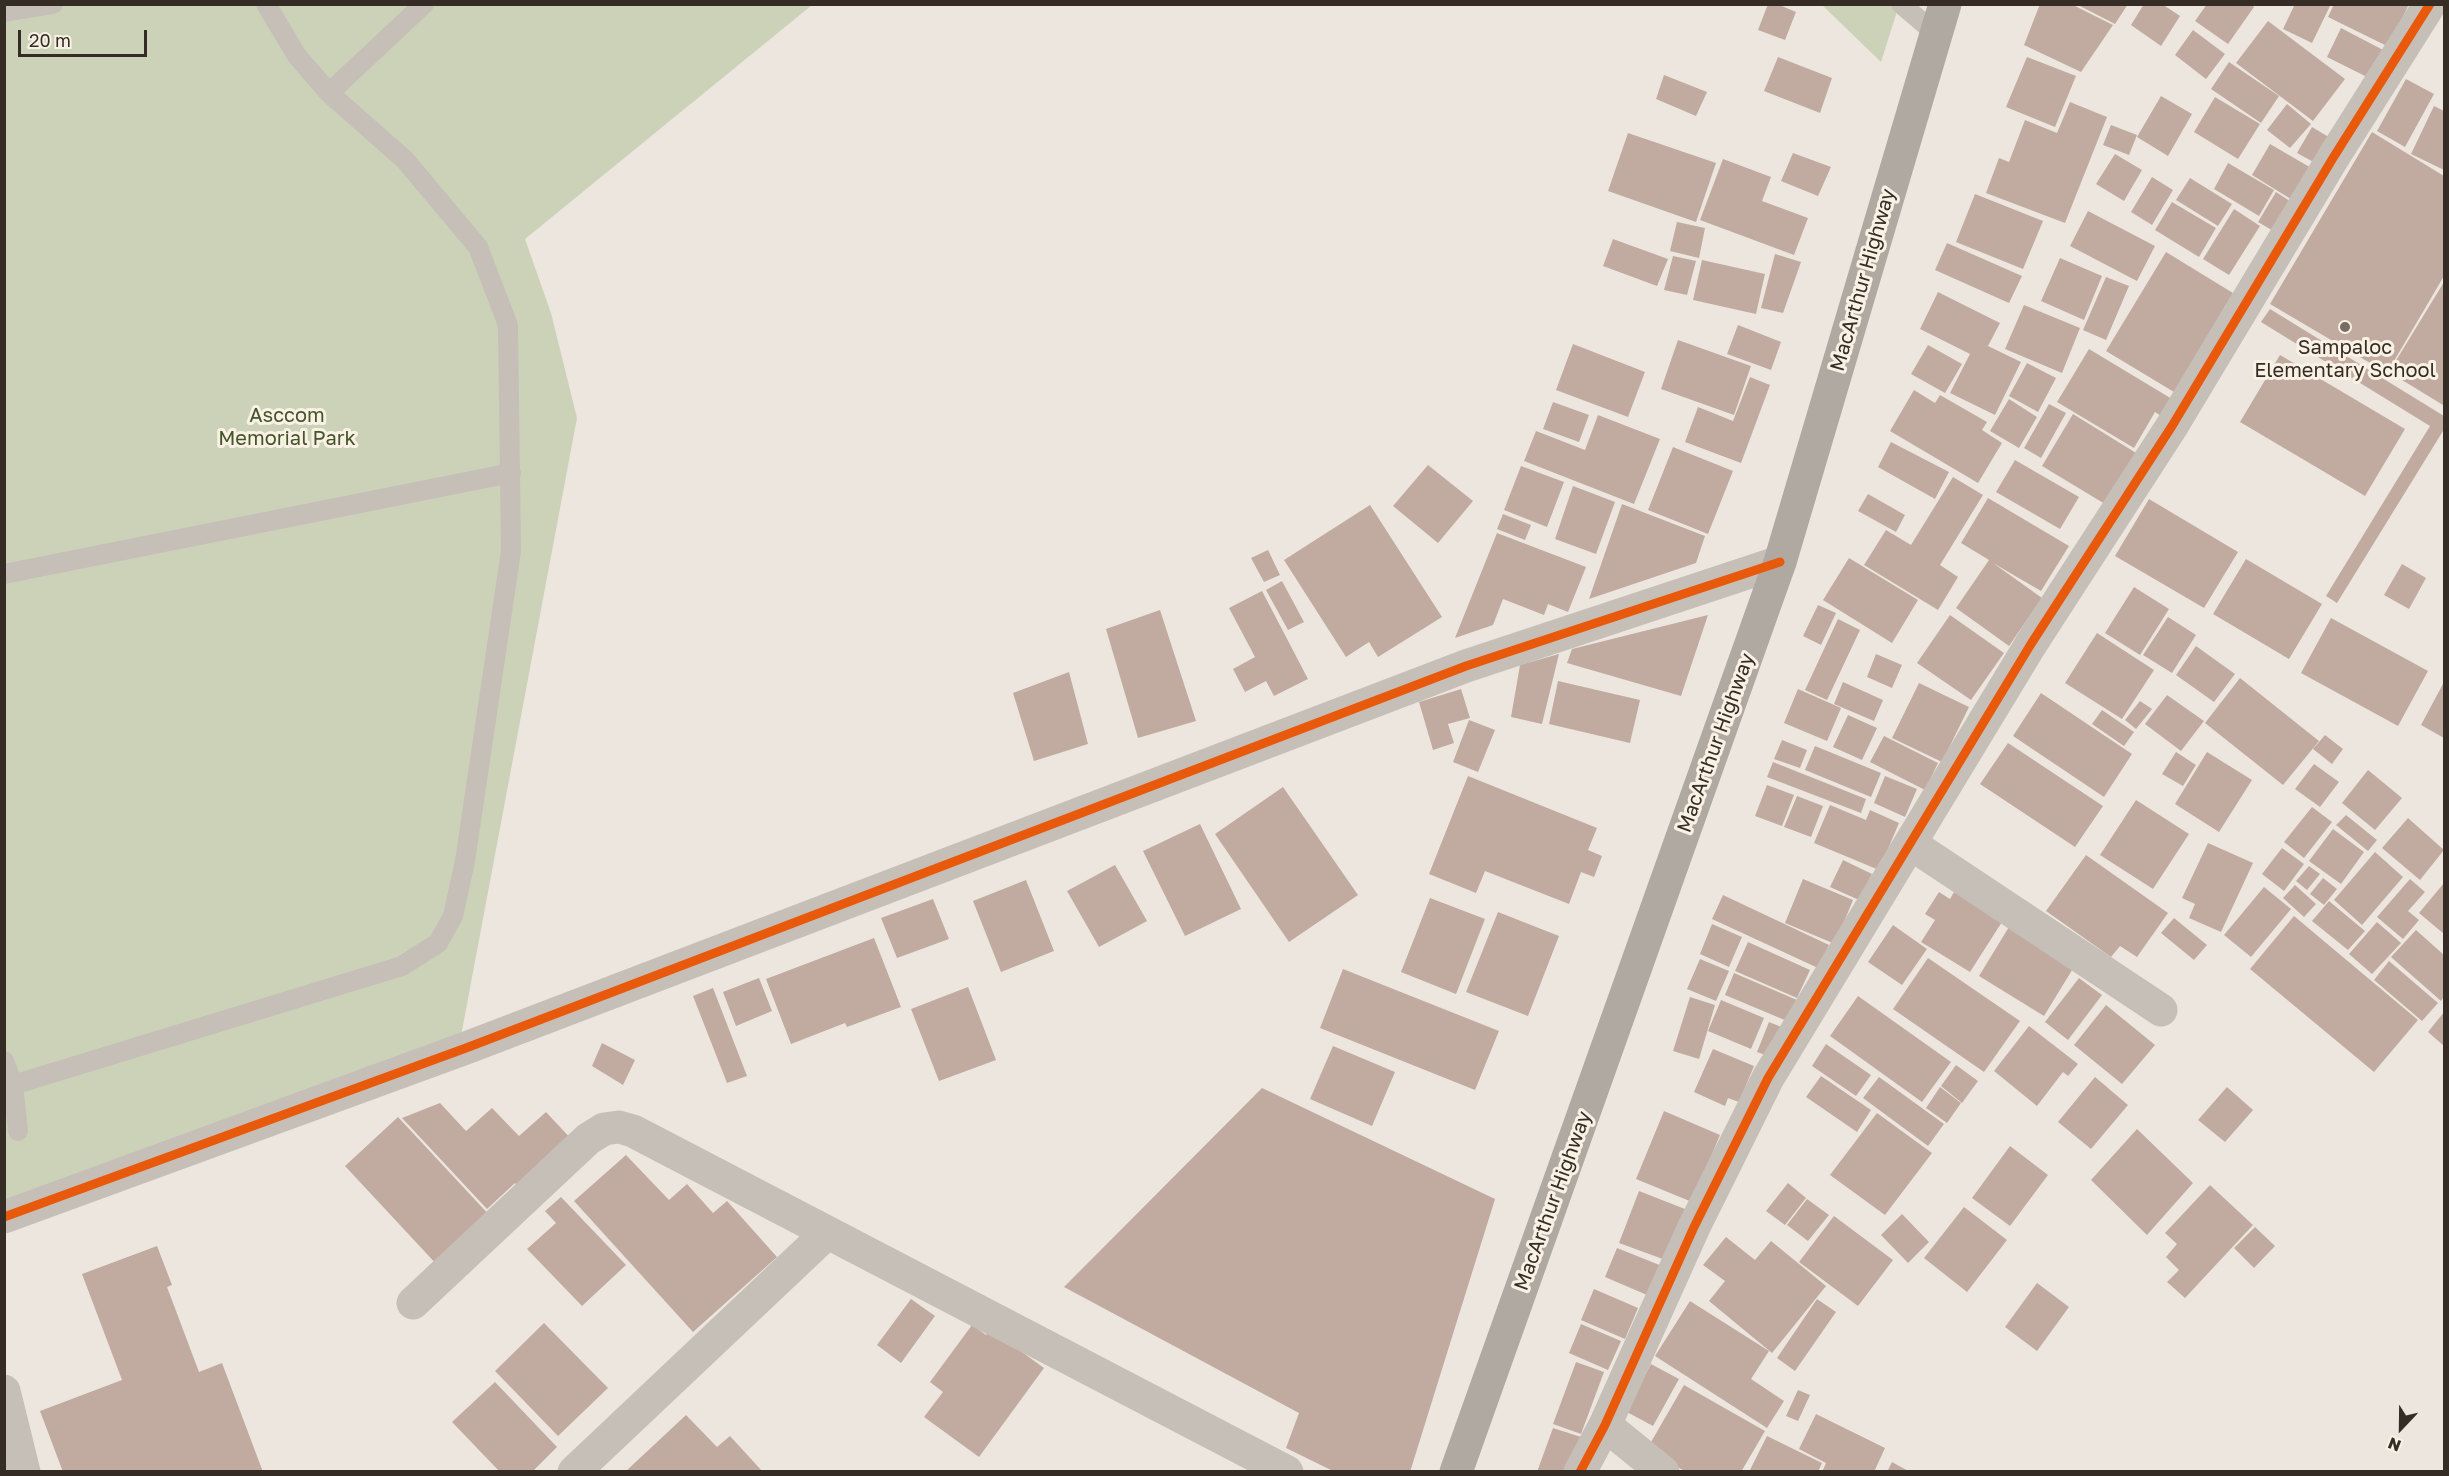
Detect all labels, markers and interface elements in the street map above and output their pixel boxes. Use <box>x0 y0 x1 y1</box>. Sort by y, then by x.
scale bar <box>21 18 150 56</box>
text: 20 m <box>29 29 71 51</box>
street label: MacArthur Highway <box>1825 186 1901 374</box>
marker: Sampaloc Elementary School <box>2338 320 2352 334</box>
place label: Sampaloc Elementary School <box>2254 336 2436 383</box>
park label: Asccom Memorial Park <box>218 404 356 451</box>
street label: MacArthur Highway <box>1672 650 1760 836</box>
street label: MacArthur Highway <box>1509 1108 1597 1294</box>
north arrow <box>2371 1398 2431 1458</box>
text: N <box>2385 1433 2404 1456</box>

